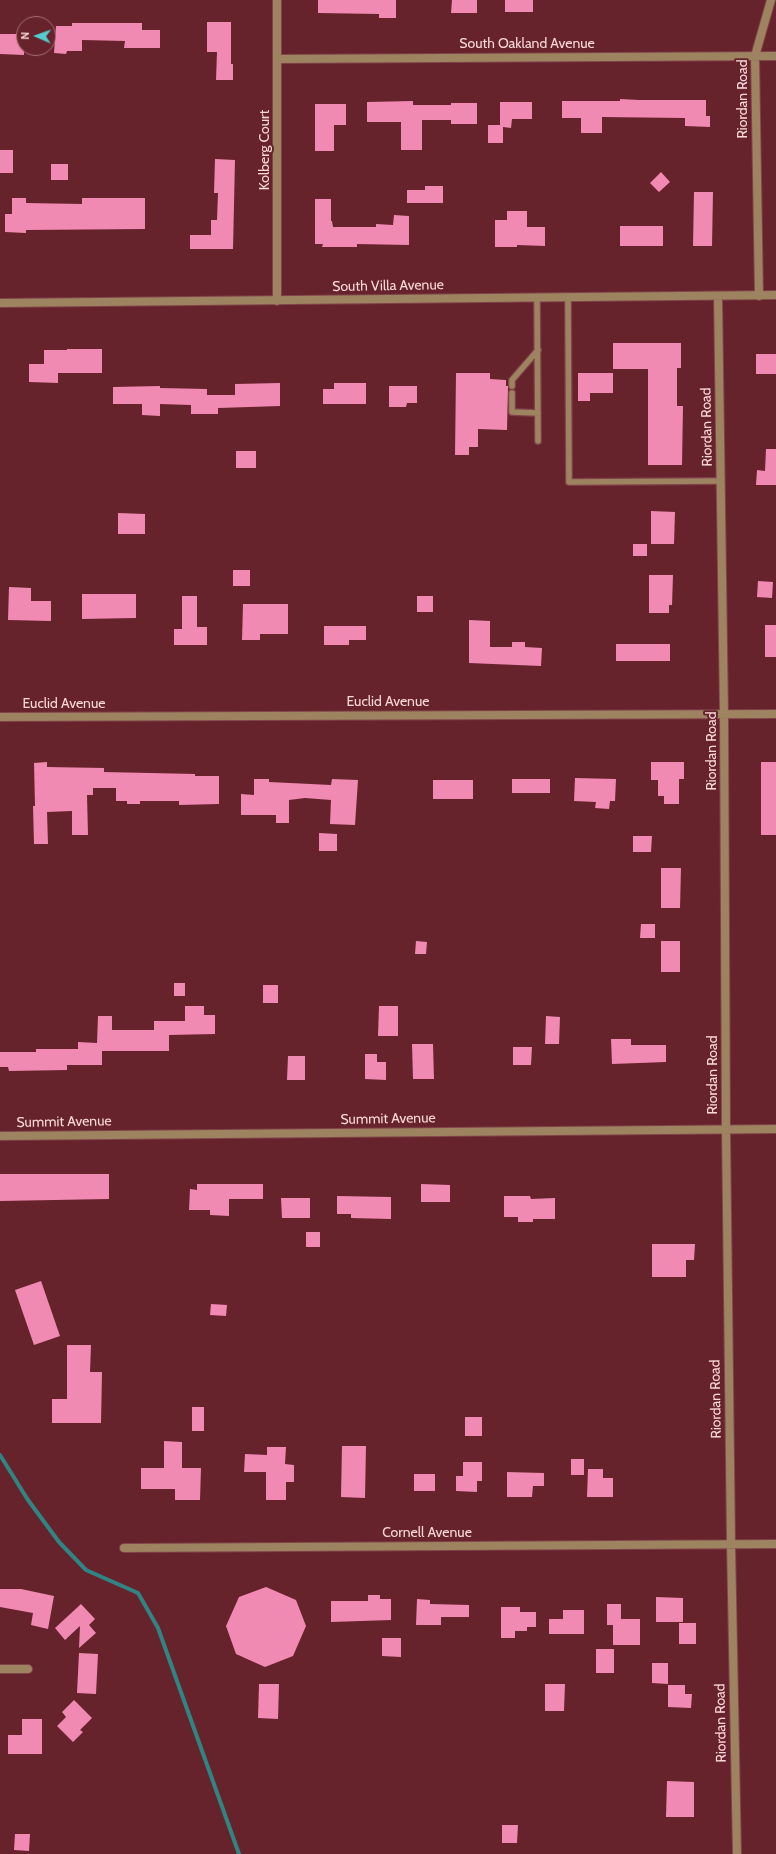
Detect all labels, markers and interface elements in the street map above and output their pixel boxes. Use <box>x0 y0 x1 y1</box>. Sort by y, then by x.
north arrow <box>16 16 56 56</box>
text: N <box>18 31 32 40</box>
street label: South Oakland Avenue <box>459 36 595 52</box>
street label: Riordan Road <box>735 59 751 139</box>
street label: Kolberg Court <box>257 110 273 190</box>
street label: South Villa Avenue <box>332 277 444 295</box>
street label: Riordan Road <box>698 387 716 467</box>
street label: Euclid Avenue <box>347 694 429 710</box>
street label: Euclid Avenue <box>23 696 105 712</box>
street label: Riordan Road <box>704 711 720 791</box>
street label: Riordan Road <box>705 1035 721 1115</box>
street label: Summit Avenue <box>340 1110 436 1128</box>
street label: Summit Avenue <box>16 1113 112 1131</box>
street label: Riordan Road <box>707 1359 725 1439</box>
street label: Cornell Avenue <box>382 1525 472 1541</box>
street label: Riordan Road <box>712 1683 730 1763</box>

